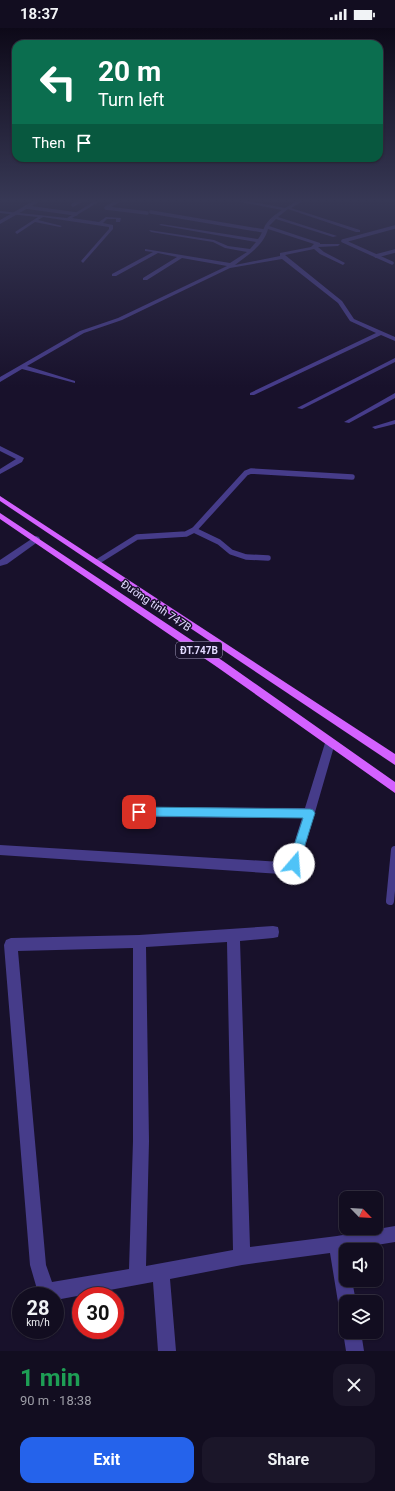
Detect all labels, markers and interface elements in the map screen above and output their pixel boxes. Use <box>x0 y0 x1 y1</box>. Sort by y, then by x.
text: 18:37 <box>20 5 59 23</box>
text: 20 m <box>98 55 161 88</box>
icon: left <box>32 56 84 108</box>
text: Turn left <box>98 89 164 110</box>
icon: arrive <box>73 132 95 154</box>
text: Then <box>32 134 65 152</box>
street label: Đường tỉnh 747B <box>118 578 194 634</box>
road number: ĐT.747B <box>176 642 222 658</box>
pin <box>122 795 156 829</box>
icon: arrive <box>128 801 150 823</box>
position arrow <box>273 843 315 885</box>
north arrow <box>339 1191 383 1235</box>
map controls <box>339 1191 383 1339</box>
button: sound <box>339 1243 383 1287</box>
speed limit sign: 30 <box>72 1287 124 1339</box>
button: layers <box>339 1295 383 1339</box>
text: 28 <box>27 1296 49 1320</box>
text: km/h <box>26 1317 50 1328</box>
text: 1 min <box>20 1364 80 1392</box>
button: close <box>333 1364 375 1406</box>
text: 90 m · 18:38 <box>20 1393 91 1408</box>
button: Exit <box>20 1437 194 1483</box>
button: Share <box>202 1437 375 1483</box>

